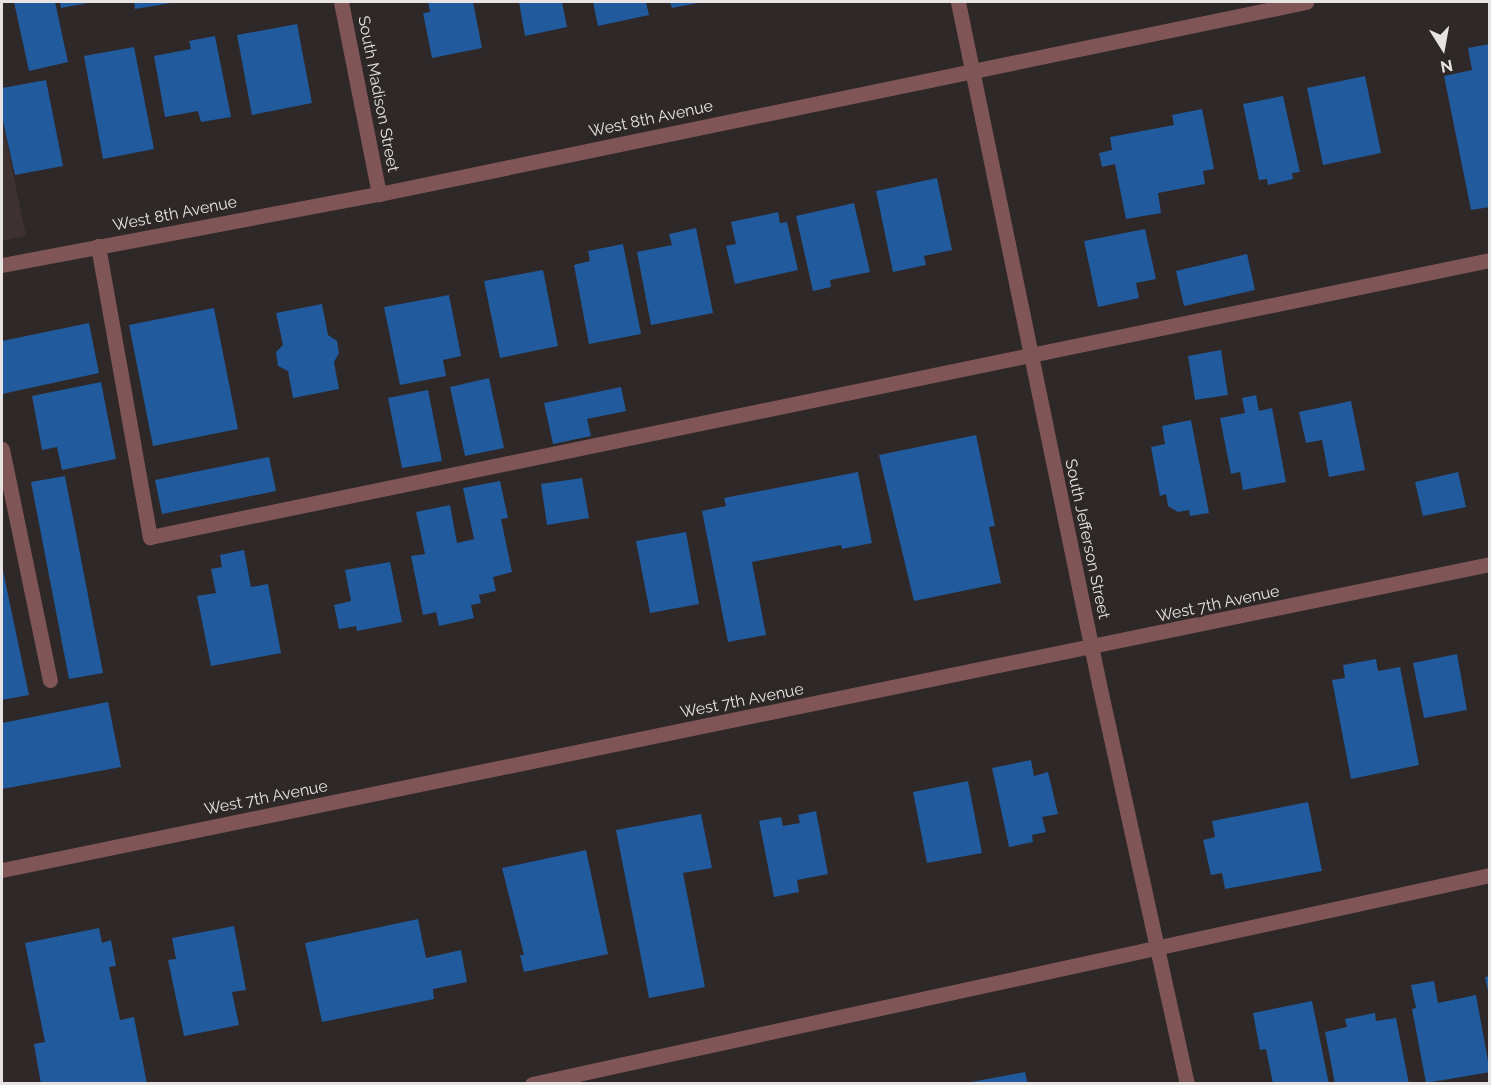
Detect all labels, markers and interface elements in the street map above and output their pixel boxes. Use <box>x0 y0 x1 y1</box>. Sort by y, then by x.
street label: South Madison Street <box>353 14 403 174</box>
north arrow <box>1413 18 1473 78</box>
text: N <box>1439 56 1454 77</box>
street label: West 8th Avenue <box>587 96 715 142</box>
street label: West 8th Avenue <box>111 192 239 236</box>
street label: South Jefferson Street <box>1061 457 1113 621</box>
street label: West 7th Avenue <box>1155 582 1281 626</box>
street label: West 7th Avenue <box>678 680 806 722</box>
street label: West 7th Avenue <box>202 777 330 819</box>

